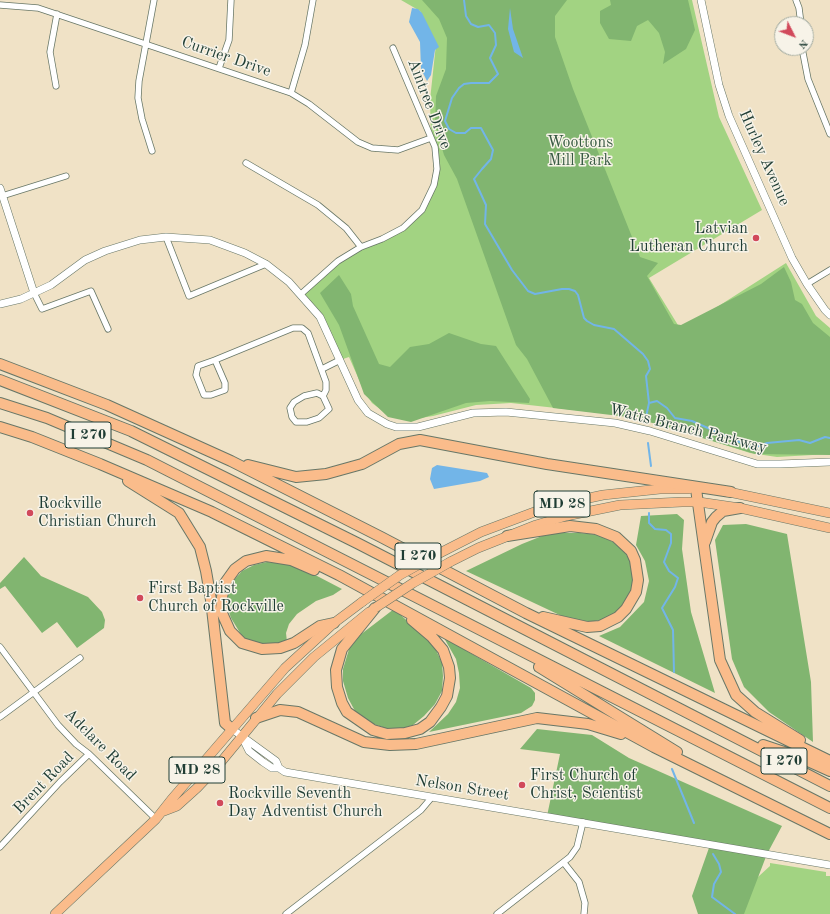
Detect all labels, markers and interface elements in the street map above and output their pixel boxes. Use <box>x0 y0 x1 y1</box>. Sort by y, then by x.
north arrow <box>774 16 814 56</box>
street label: Currier Drive <box>179 33 273 81</box>
text: N <box>796 37 809 50</box>
street label: Aintree Drive <box>403 56 455 152</box>
street label: Hurley Avenue <box>734 107 794 209</box>
park label: Woottons Mill Park <box>547 133 613 171</box>
place label: Latvian Lutheran Church <box>629 219 748 257</box>
marker: Latvian Lutheran Church <box>751 233 761 243</box>
street label: Watts Branch Parkway <box>607 400 769 458</box>
road number: I 270 <box>65 422 111 448</box>
road number: MD 28 <box>534 491 590 517</box>
place label: Rockville Christian Church <box>38 494 156 532</box>
marker: Rockville Christian Church <box>25 508 35 518</box>
road number: I 270 <box>395 543 441 569</box>
place label: First Baptist Church of Rockville <box>148 579 284 617</box>
marker: First Baptist Church of Rockville <box>135 593 145 603</box>
street label: Adclare Road <box>60 705 140 785</box>
street label: Brent Road <box>10 748 78 818</box>
road number: I 270 <box>761 748 807 774</box>
road number: MD 28 <box>169 757 225 783</box>
place label: First Church of Christ, Scientist <box>530 766 641 804</box>
street label: Nelson Street <box>414 771 510 805</box>
marker: First Church of Christ, Scientist <box>517 780 527 790</box>
place label: Rockville Seventh Day Adventist Church <box>228 784 383 822</box>
marker: Rockville Seventh Day Adventist Church <box>215 798 225 808</box>

